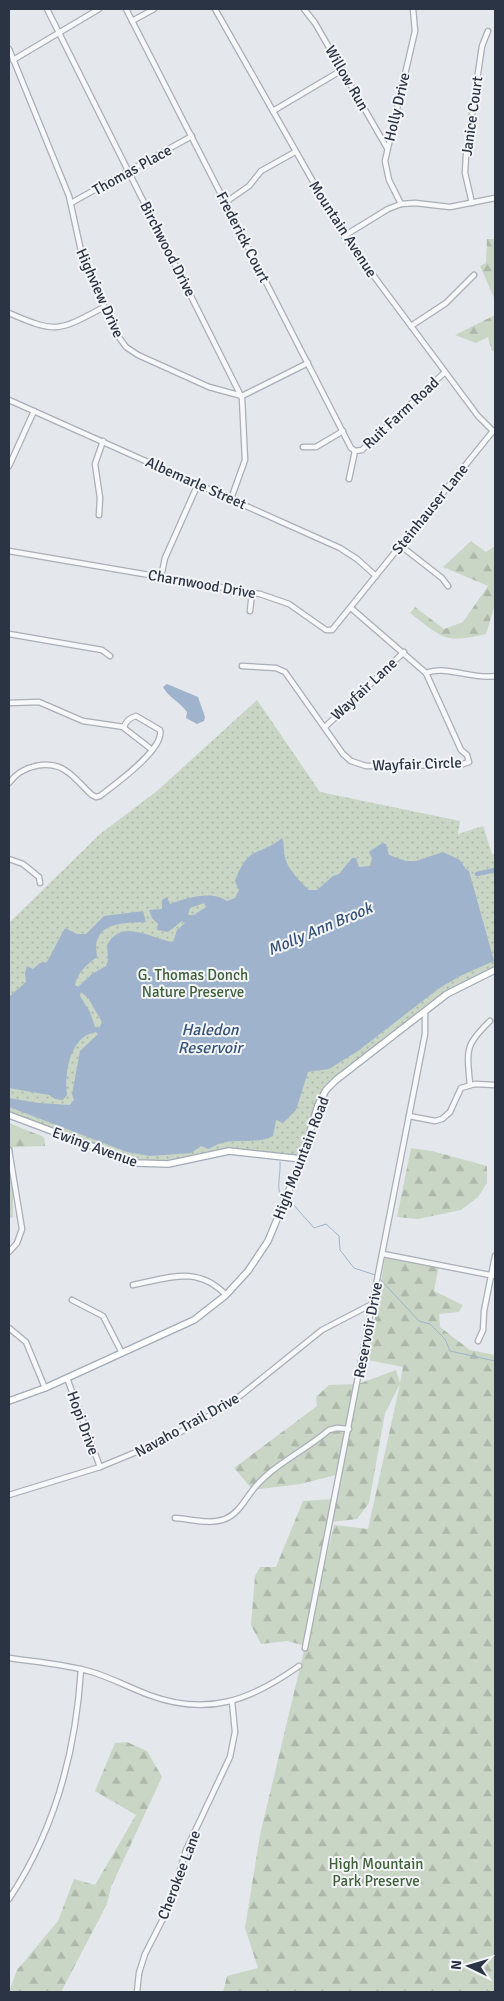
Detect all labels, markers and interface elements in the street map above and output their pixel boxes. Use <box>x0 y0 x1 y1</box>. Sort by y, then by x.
street label: Willow Run <box>321 42 373 114</box>
street label: Holly Drive <box>380 71 414 143</box>
street label: Janice Court <box>458 75 486 157</box>
street label: Thomas Place <box>89 141 175 199</box>
street label: Mountain Avenue <box>305 177 381 281</box>
street label: Frederick Court <box>212 189 274 285</box>
street label: Birchwood Drive <box>136 198 200 300</box>
street label: Highview Drive <box>72 246 128 340</box>
street label: Ruit Farm Road <box>359 373 443 453</box>
street label: Albemarle Street <box>143 453 249 513</box>
street label: Steinhauser Lane <box>388 460 472 558</box>
street label: Charnwood Drive <box>147 566 257 602</box>
street label: Wayfair Lane <box>327 654 401 724</box>
street label: Wayfair Circle <box>372 753 462 775</box>
water label: Molly Ann Brook <box>265 897 377 960</box>
park label: G. Thomas Donch Nature Preserve <box>138 966 248 1001</box>
water label: Haledon Reservoir <box>178 1020 244 1058</box>
street label: High Mountain Road <box>269 1094 333 1222</box>
street label: Ewing Avenue <box>50 1123 140 1171</box>
street label: Reservoir Drive <box>350 1281 386 1379</box>
street label: Hopi Drive <box>63 1389 103 1457</box>
street label: Navaho Trail Drive <box>132 1389 242 1461</box>
street label: Cherokee Lane <box>154 1828 204 1922</box>
park label: High Mountain Park Preserve <box>328 1855 424 1890</box>
north arrow <box>444 1941 494 1991</box>
text: N <box>448 1959 465 1971</box>

